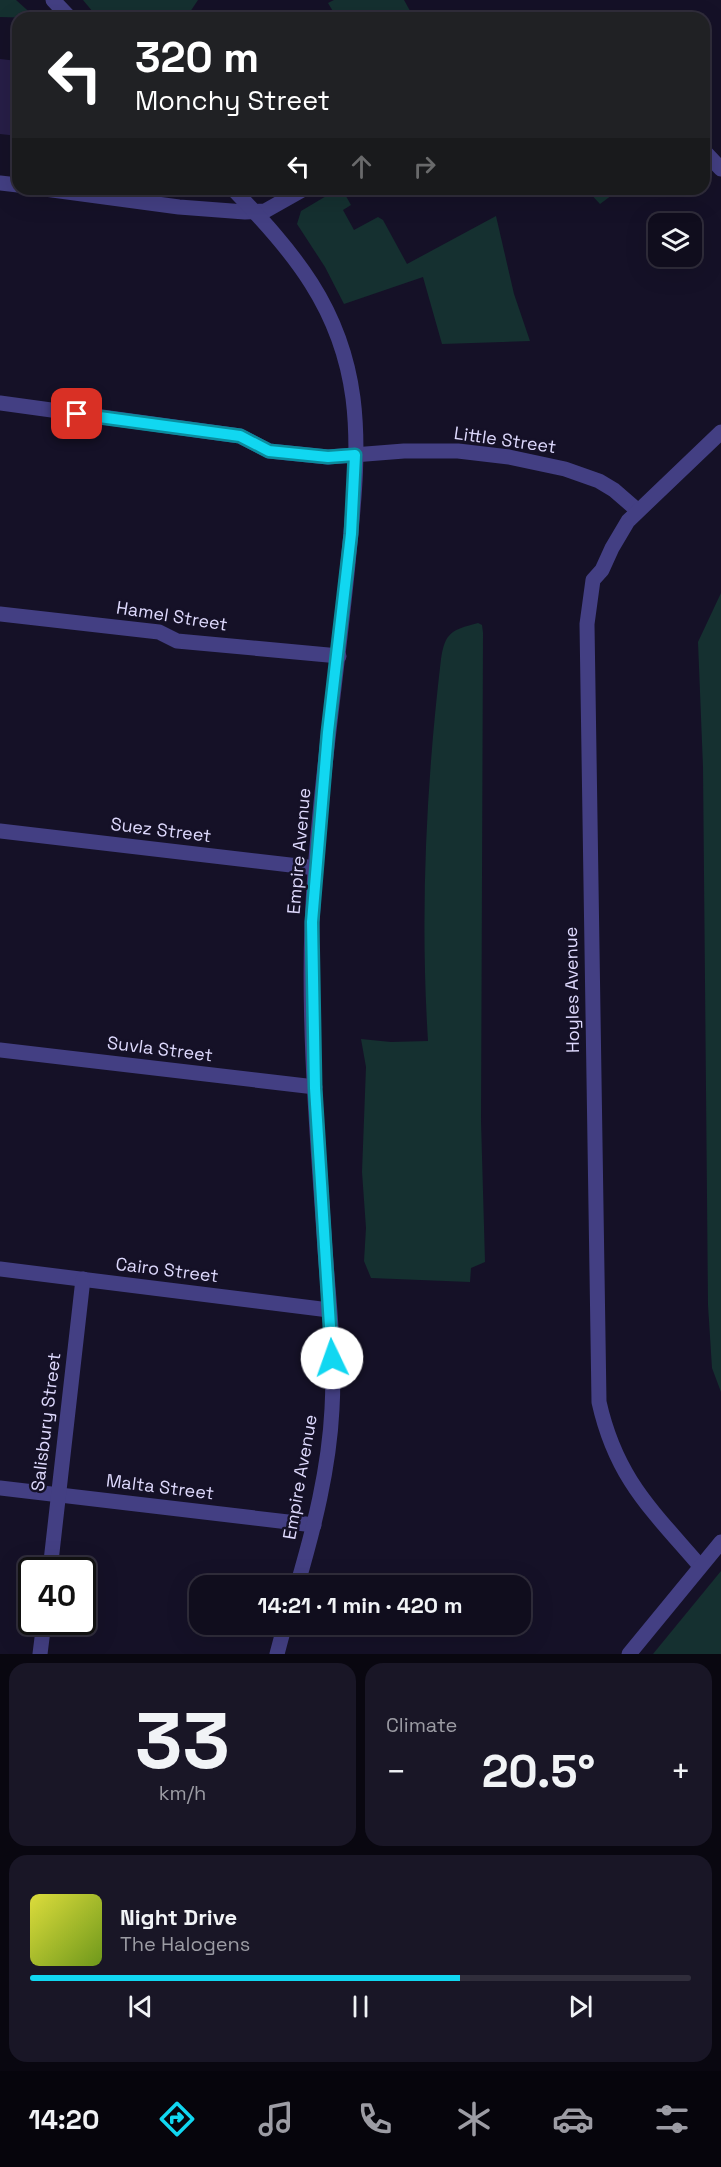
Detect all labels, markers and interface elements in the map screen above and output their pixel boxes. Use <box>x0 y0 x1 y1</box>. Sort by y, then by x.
text: 320 m <box>135 31 259 84</box>
icon: left <box>36 36 114 114</box>
text: Monchy Street <box>135 83 330 118</box>
icon: left <box>282 150 315 183</box>
icon: ahead <box>345 150 378 183</box>
icon: right <box>408 150 441 183</box>
map controls <box>648 213 702 267</box>
button: layers <box>648 213 702 267</box>
pin <box>51 388 102 439</box>
icon: arrive <box>60 397 93 430</box>
street label: Little Street <box>452 421 558 458</box>
street label: Hamel Street <box>115 595 229 636</box>
street label: Empire Avenue <box>282 787 315 915</box>
street label: Suez Street <box>109 812 213 847</box>
street label: Hoyles Avenue <box>559 927 584 1053</box>
street label: Suvla Street <box>106 1031 214 1066</box>
street label: Cairo Street <box>114 1252 220 1287</box>
position arrow <box>300 1326 364 1390</box>
street label: Salisbury Street <box>26 1351 65 1493</box>
street label: Empire Avenue <box>277 1413 322 1541</box>
street label: Malta Street <box>105 1468 215 1505</box>
speed limit sign: 40 <box>18 1557 96 1635</box>
text: 14:21 · 1 min · 420 m <box>258 1591 462 1619</box>
text: 33 <box>135 1691 230 1791</box>
text: Climate <box>386 1712 457 1738</box>
text: 20.5° <box>482 1743 595 1800</box>
text: − <box>386 1751 406 1793</box>
text: + <box>671 1751 691 1793</box>
text: km/h <box>159 1780 206 1806</box>
text: Night Drive <box>120 1903 237 1931</box>
text: The Halogens <box>120 1931 250 1957</box>
icon: previous <box>124 1990 157 2023</box>
icon: pause <box>344 1990 377 2023</box>
icon: next <box>564 1990 597 2023</box>
icon: directions <box>156 2098 198 2140</box>
icon: music <box>255 2098 297 2140</box>
icon: phone <box>354 2098 396 2140</box>
icon: climate <box>453 2098 495 2140</box>
icon: car <box>552 2098 594 2140</box>
icon: filters <box>651 2098 693 2140</box>
text: 14:20 <box>28 2102 99 2137</box>

